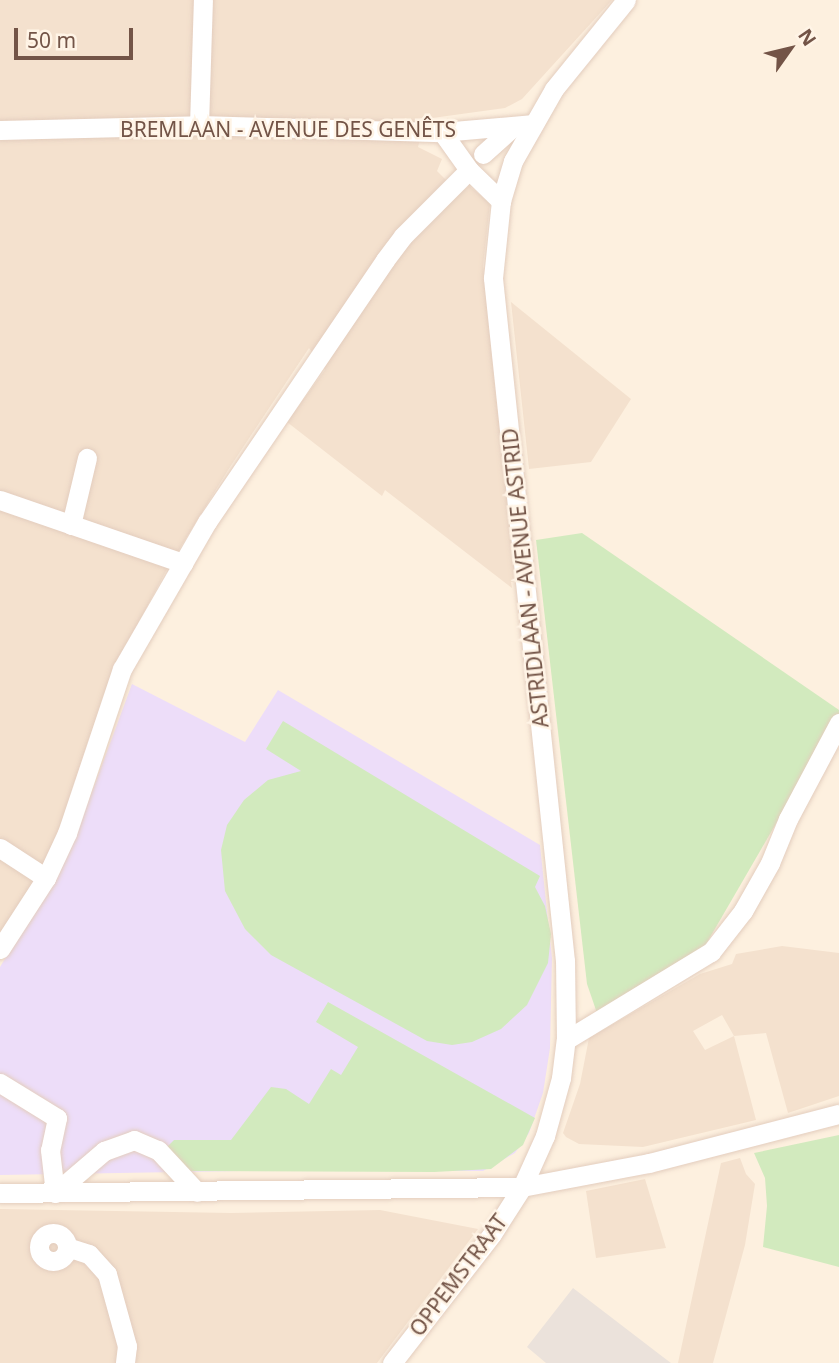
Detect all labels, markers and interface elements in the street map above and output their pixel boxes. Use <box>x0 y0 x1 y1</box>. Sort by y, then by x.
scale bar <box>18 14 136 58</box>
north arrow <box>755 14 825 84</box>
text: N <box>792 24 823 51</box>
text: 50 m <box>27 26 76 54</box>
street label: BREMLAAN - AVENUE DES GENÊTS <box>120 116 456 142</box>
street label: ASTRIDLAAN - AVENUE ASTRID <box>497 427 553 729</box>
street label: OPPEMSTRAAT <box>404 1209 512 1341</box>

